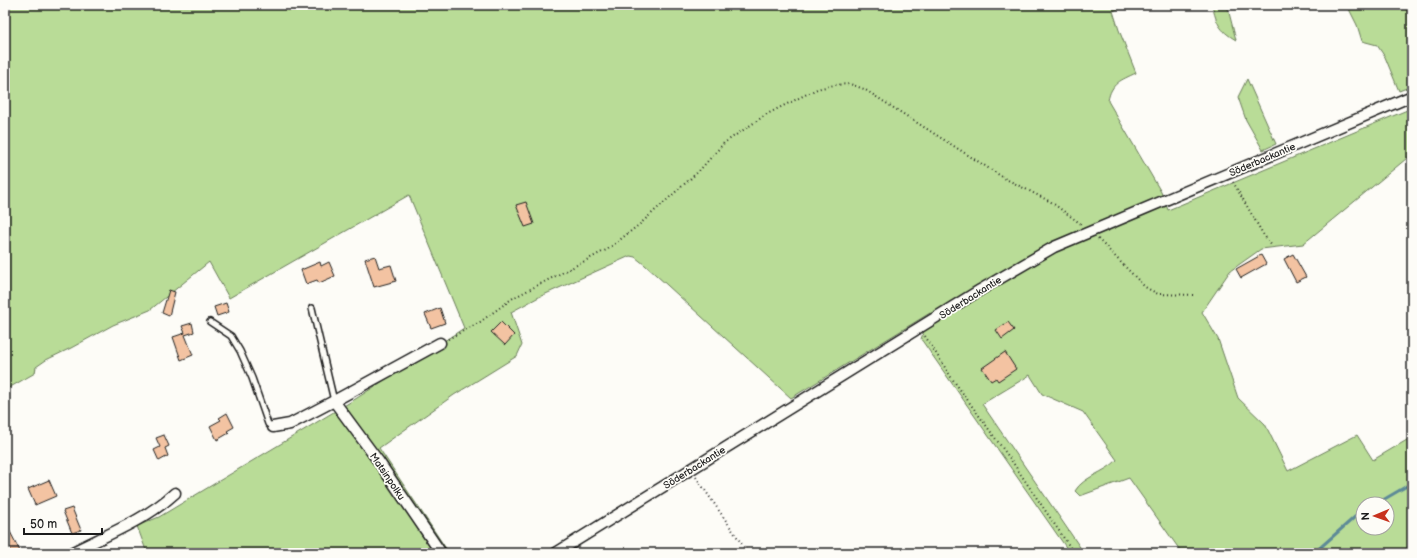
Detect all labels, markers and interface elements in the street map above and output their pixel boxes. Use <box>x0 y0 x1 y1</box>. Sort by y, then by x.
street label: Söderbackantie <box>1227 141 1297 179</box>
street label: Söderbackantie <box>937 274 1004 322</box>
street label: Söderbackantie <box>661 444 728 492</box>
street label: Matsinpolku <box>367 451 407 502</box>
north arrow <box>1355 496 1395 536</box>
scale bar <box>24 510 102 536</box>
text: N <box>1359 512 1372 521</box>
text: 50 m <box>30 517 57 532</box>

